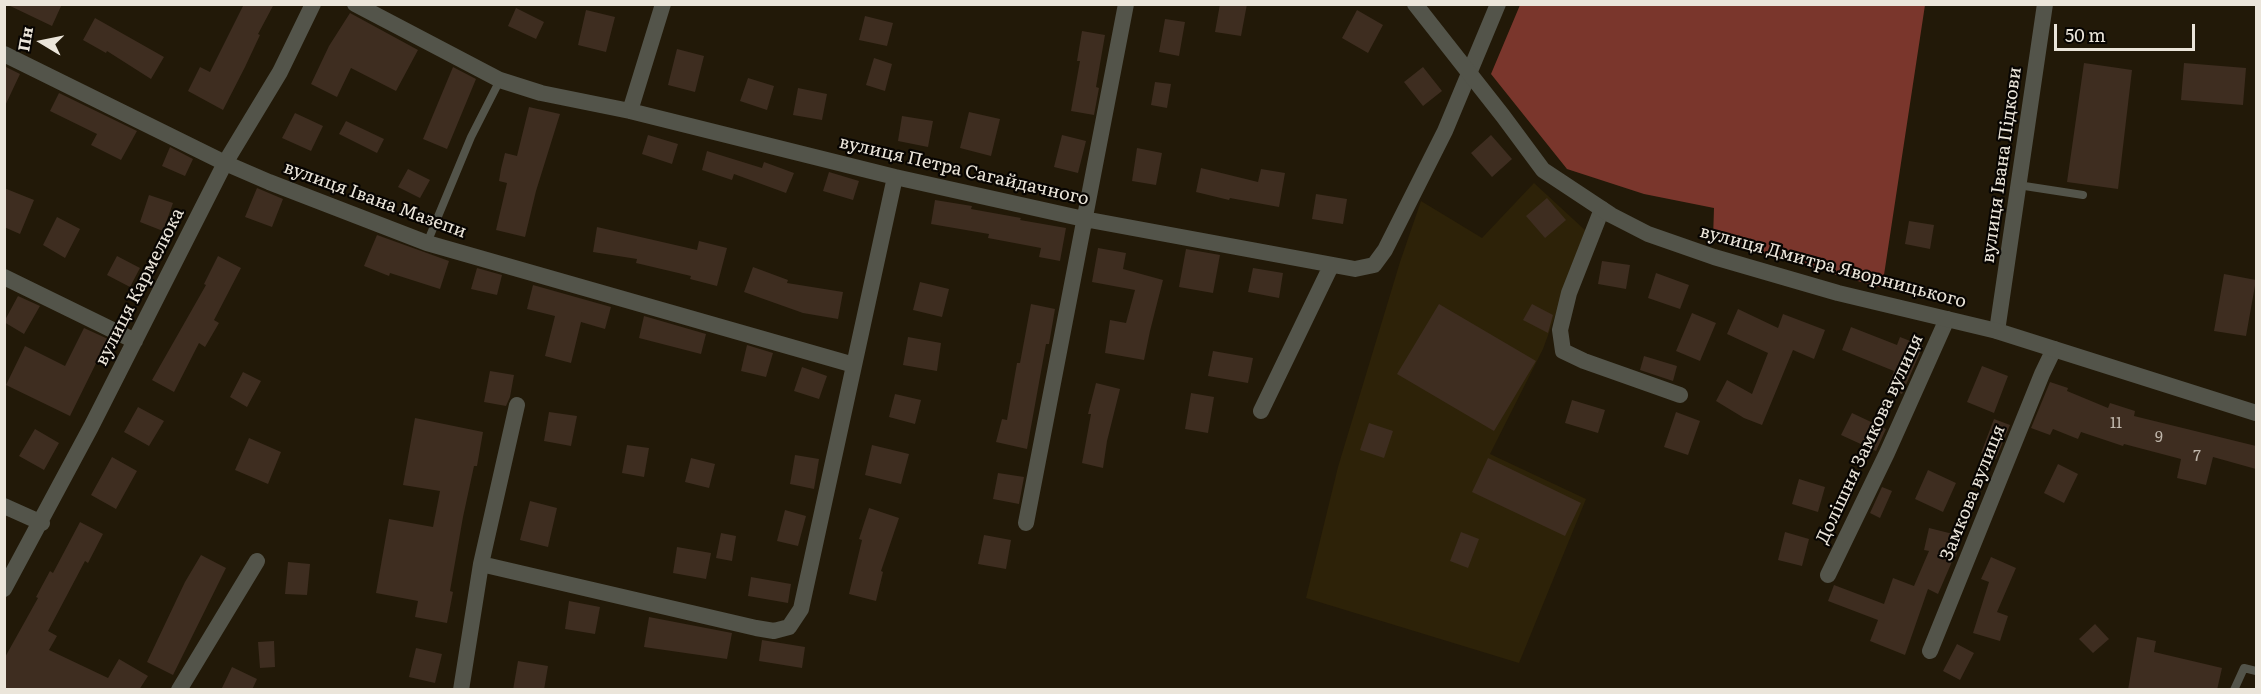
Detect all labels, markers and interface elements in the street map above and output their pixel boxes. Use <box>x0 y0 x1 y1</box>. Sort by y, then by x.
north arrow <box>12 12 72 72</box>
scale bar <box>2057 12 2198 50</box>
text: 50 m <box>2065 21 2106 48</box>
text: Пн <box>10 25 38 53</box>
street label: вулиця Івана Підкови <box>1978 66 2026 264</box>
street label: вулиця Петра Сагайдачного <box>837 132 1091 210</box>
street label: вулиця Івана Мазепи <box>281 157 469 243</box>
street label: вулиця Кармелюка <box>91 205 189 369</box>
street label: вулиця Дмитра Яворницького <box>1697 221 1969 313</box>
street label: Долішня Замкова вулиця <box>1812 331 1928 547</box>
house number: 11 <box>2110 415 2122 433</box>
street label: Замкова вулиця <box>1936 422 2010 564</box>
house number: 9 <box>2155 429 2163 447</box>
house number: 7 <box>2193 448 2201 466</box>

